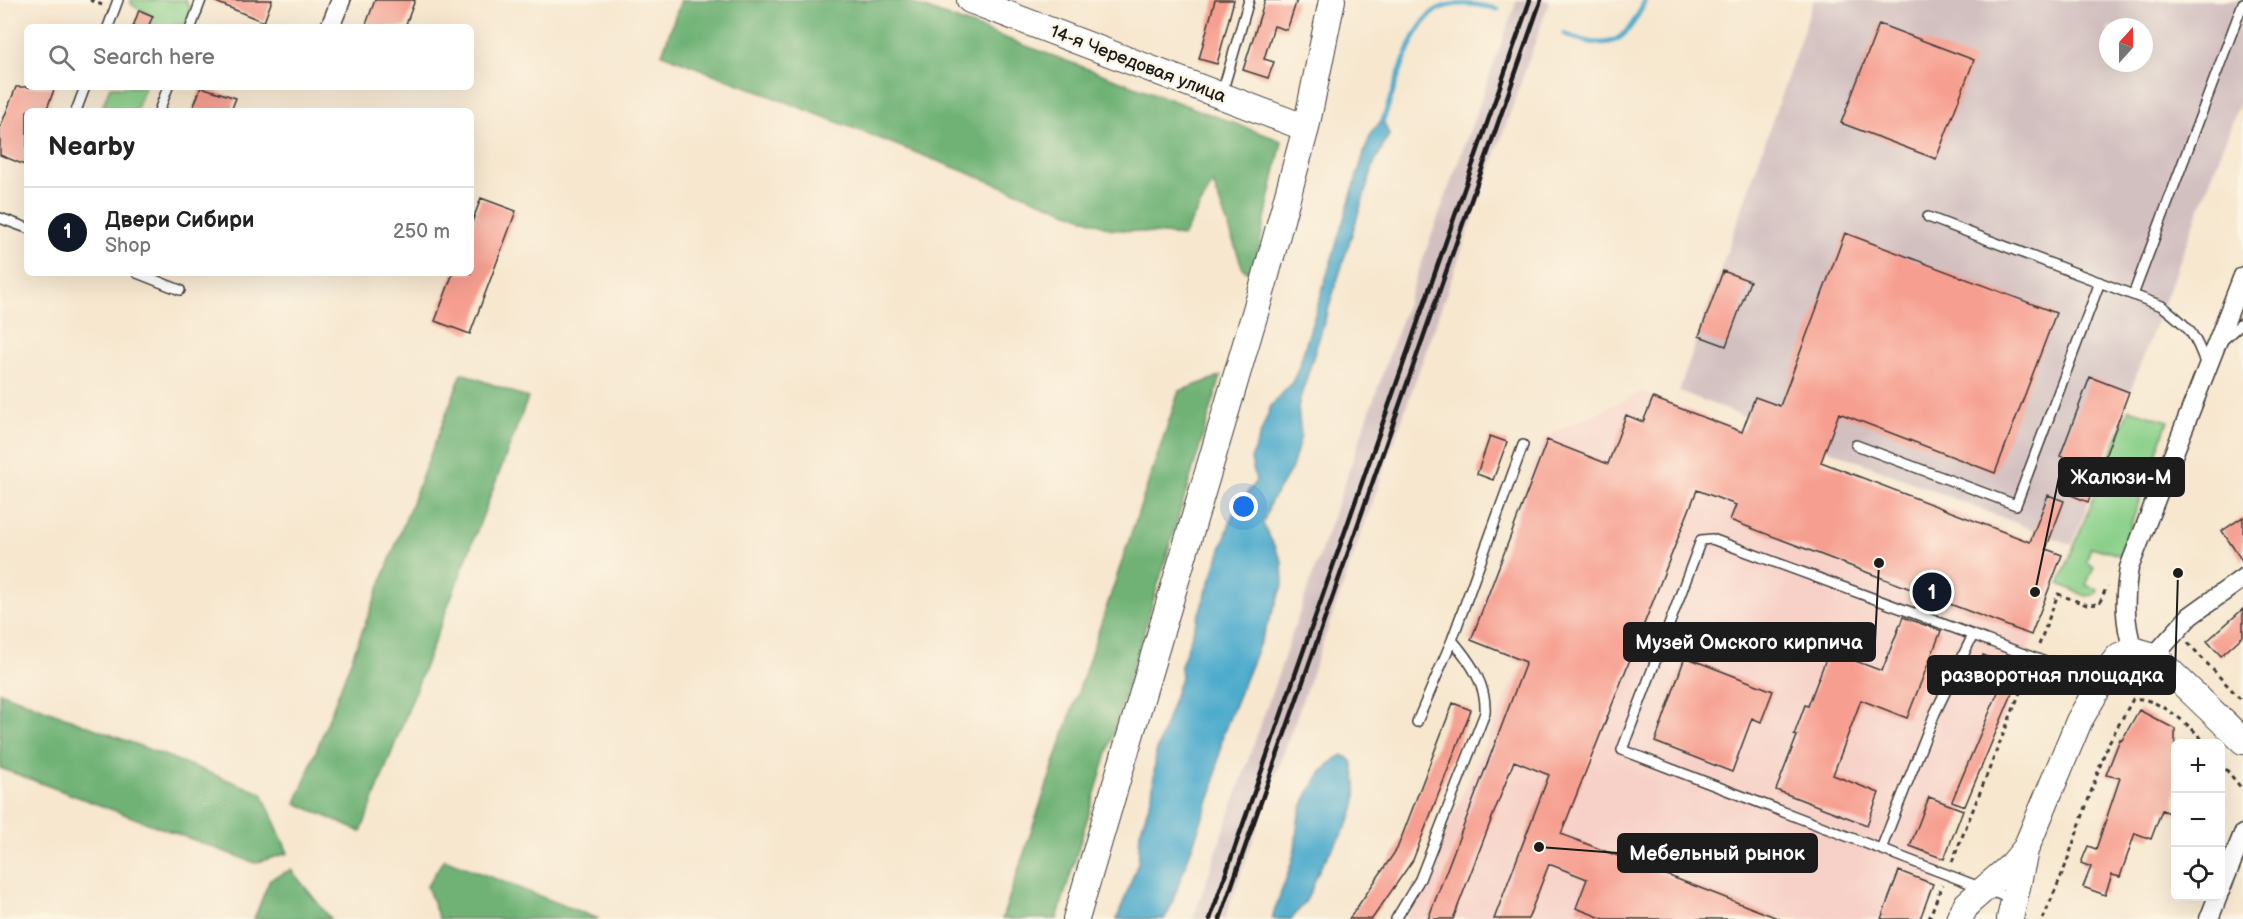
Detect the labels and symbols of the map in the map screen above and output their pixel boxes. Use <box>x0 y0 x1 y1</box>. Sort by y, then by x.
north arrow <box>2099 18 2153 72</box>
street label: 14-я Чередовая улица <box>1047 21 1229 107</box>
callout: Жалюзи-М <box>2059 458 2184 496</box>
text: Жалюзи-М <box>2070 466 2172 490</box>
your location <box>1229 492 1258 521</box>
pin: 1 <box>1912 570 1952 614</box>
callout: Музей Омского кирпича <box>1624 623 1875 661</box>
text: Музей Омского кирпича <box>1635 631 1863 655</box>
callout: разворотная площадка <box>1928 656 2175 694</box>
text: разворотная площадка <box>1940 664 2164 688</box>
callout: Мебельный рынок <box>1618 834 1817 872</box>
text: Мебельный рынок <box>1629 842 1805 866</box>

